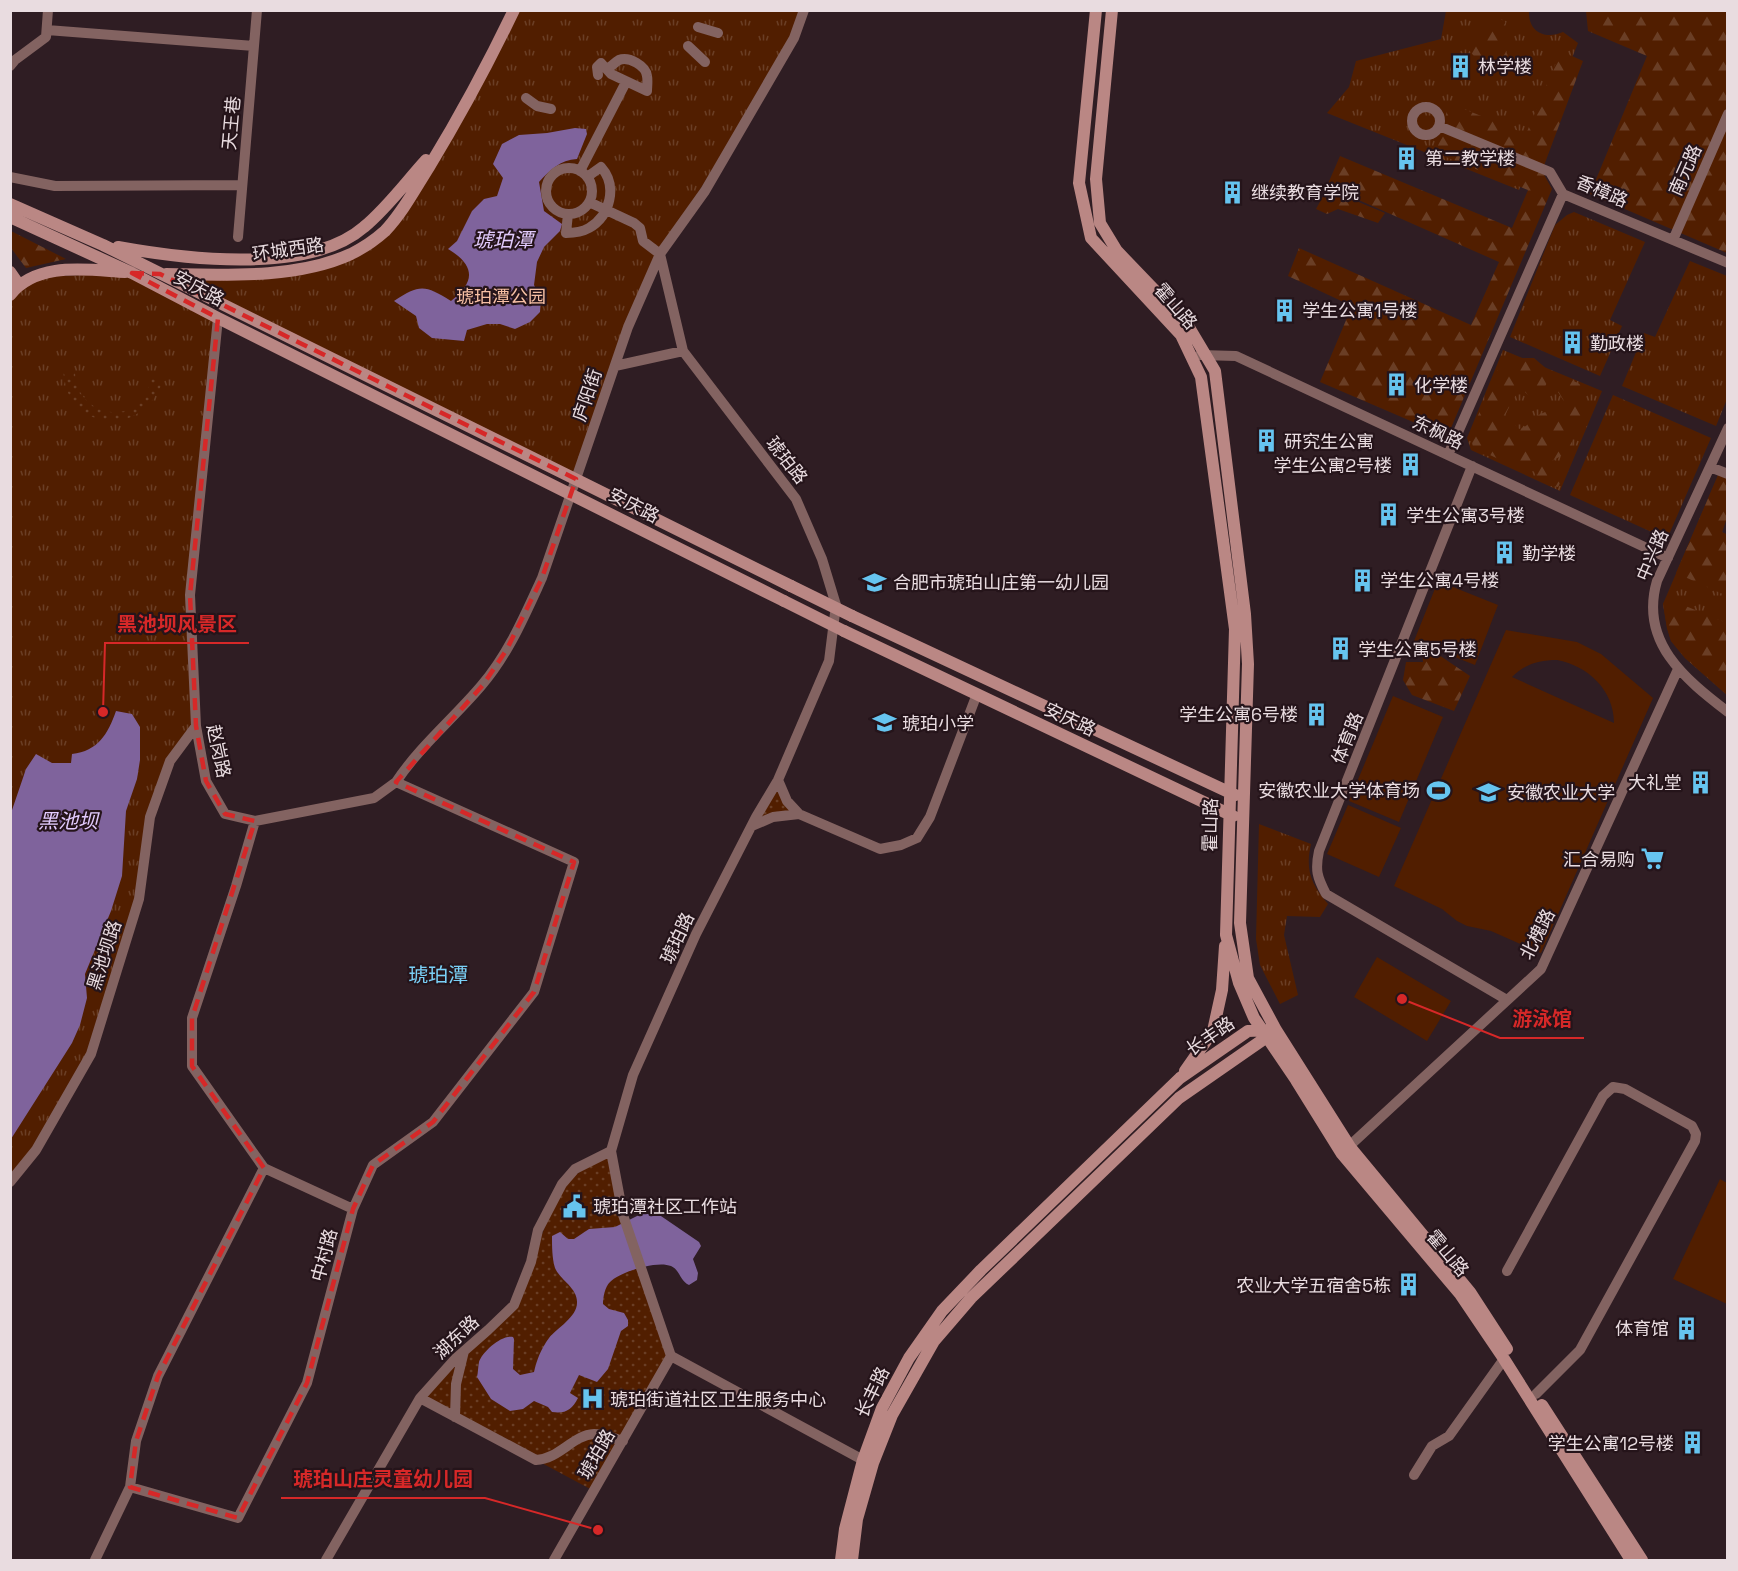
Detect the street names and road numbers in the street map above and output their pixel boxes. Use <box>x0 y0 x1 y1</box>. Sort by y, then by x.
street label: 天王巷 <box>217 95 245 151</box>
street label: 南元路 <box>1664 141 1706 199</box>
street label: 香樟路 <box>1573 170 1631 212</box>
street label: 环城西路 <box>251 233 325 265</box>
street label: 安庆路 <box>170 265 228 311</box>
street label: 霍山路 <box>1150 278 1202 334</box>
street label: 庐阳街 <box>567 366 607 424</box>
street label: 东枫路 <box>1409 410 1467 454</box>
street label: 琥珀路 <box>761 432 813 488</box>
street label: 安庆路 <box>605 482 663 528</box>
street label: 中兴路 <box>1631 526 1673 584</box>
street label: 安庆路 <box>1041 697 1099 741</box>
street label: 体育路 <box>1326 709 1368 767</box>
street label: 赵岗路 <box>202 722 236 780</box>
street label: 霍山路 <box>1198 798 1222 852</box>
street label: 北槐路 <box>1514 905 1560 963</box>
street label: 琥珀路 <box>655 909 699 967</box>
street label: 黑池坝路 <box>82 917 126 993</box>
street label: 长丰路 <box>1181 1011 1239 1061</box>
street label: 霍山路 <box>1422 1225 1474 1281</box>
street label: 中村路 <box>306 1226 342 1284</box>
street label: 湖东路 <box>428 1310 484 1364</box>
street label: 长丰路 <box>850 1363 894 1421</box>
street label: 琥珀路 <box>573 1425 619 1483</box>

